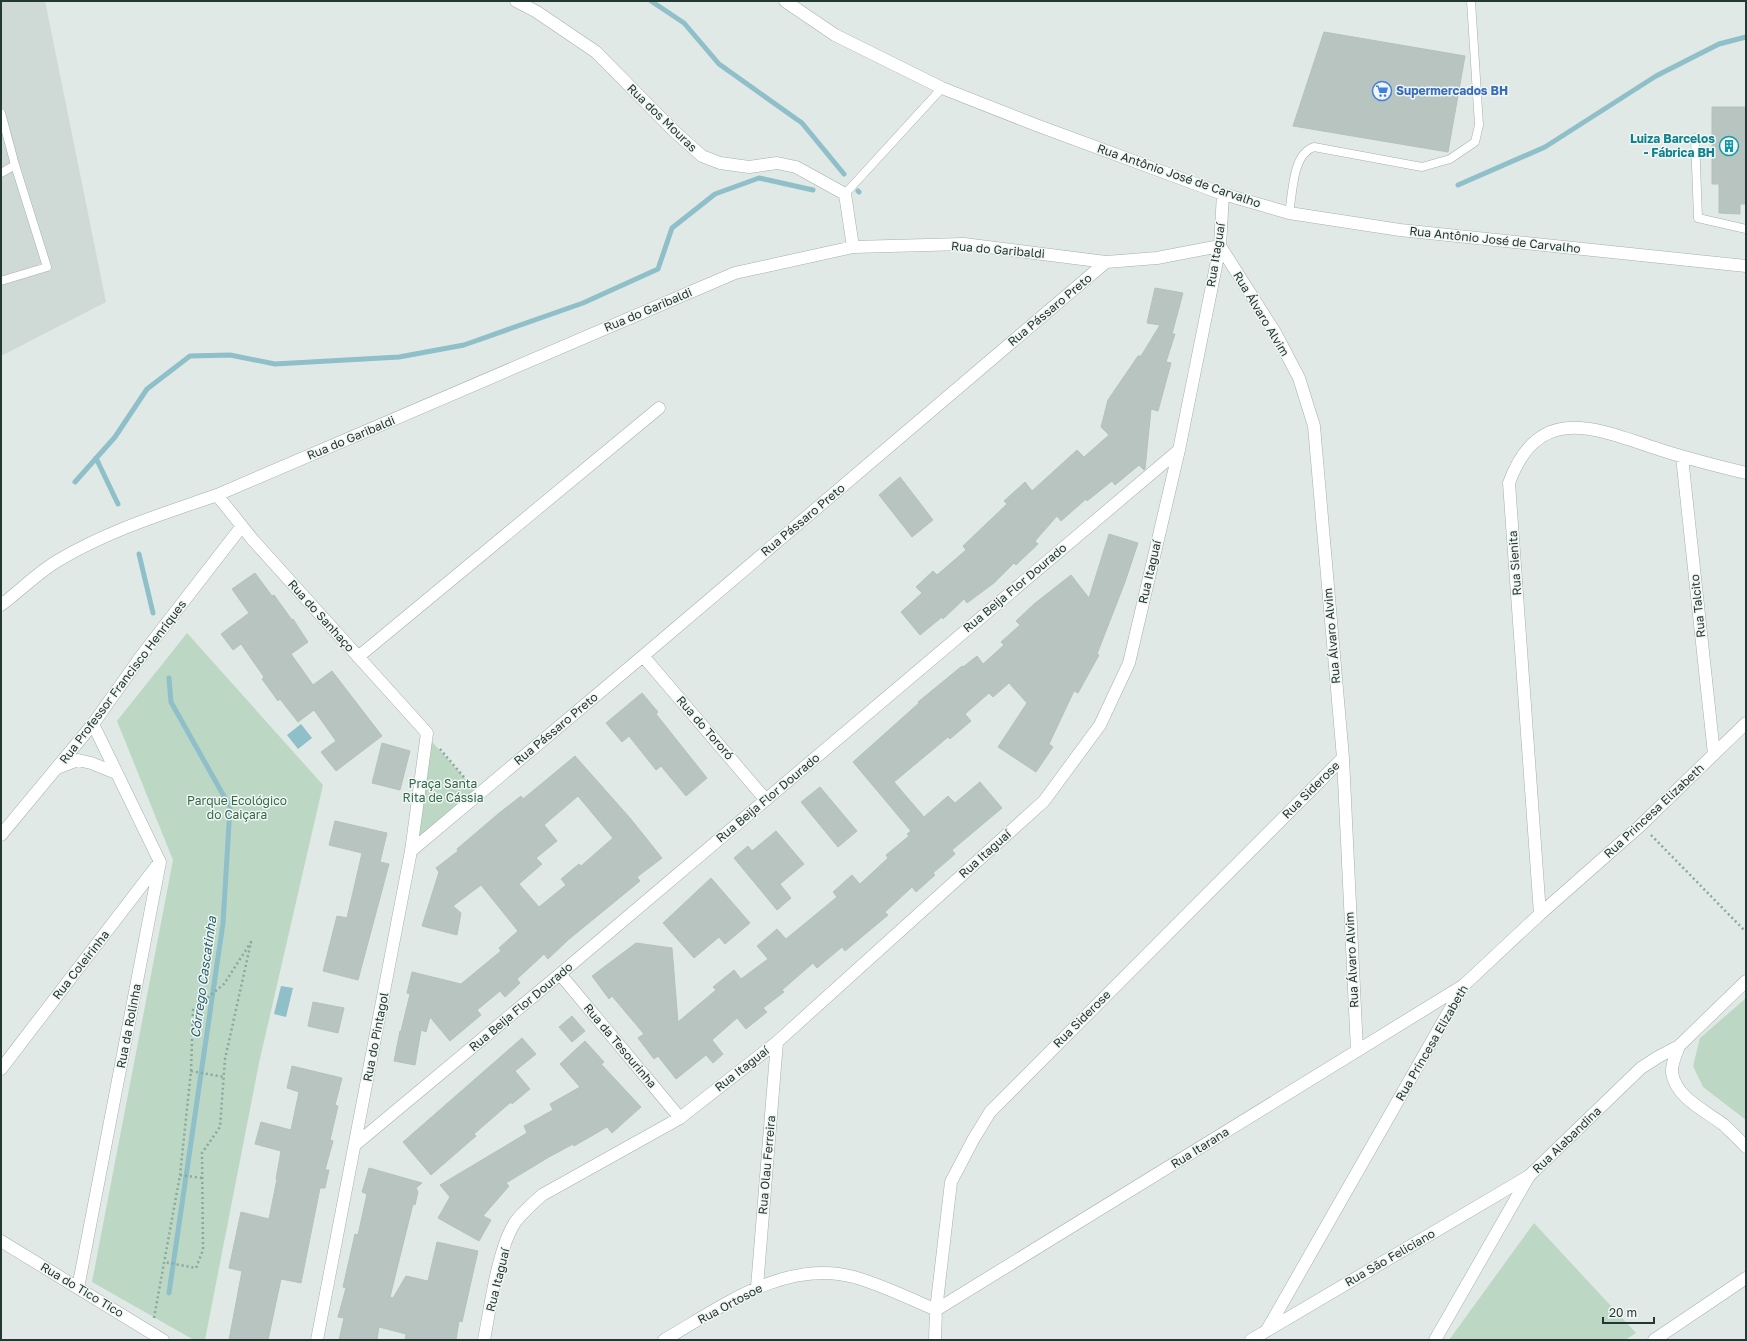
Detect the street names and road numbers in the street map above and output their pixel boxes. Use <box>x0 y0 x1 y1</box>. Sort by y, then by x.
street label: Rua dos Mouras <box>624 81 700 155</box>
street label: Rua Antônio José de Carvalho <box>1095 140 1263 211</box>
street label: Rua Itaguaí <box>1203 221 1228 288</box>
street label: Rua Antônio José de Carvalho <box>1409 223 1581 256</box>
street label: Rua do Garibaldi <box>950 238 1046 261</box>
street label: Rua Álvaro Alvim <box>1230 269 1293 359</box>
street label: Rua Pássaro Preto <box>1005 270 1095 349</box>
street label: Rua do Garibaldi <box>602 284 694 335</box>
street label: Rua do Garibaldi <box>305 412 397 463</box>
street label: Rua Pássaro Preto <box>758 480 848 559</box>
street label: Rua Sienita <box>1505 530 1524 596</box>
street label: Rua Itaguaí <box>1135 538 1164 605</box>
street label: Rua Beija Flor Dourado <box>960 540 1070 635</box>
street label: Rua Talcito <box>1687 574 1708 638</box>
street label: Rua do Sanhaço <box>285 576 358 655</box>
street label: Rua Álvaro Alvim <box>1320 587 1343 685</box>
street label: Rua Professor Francisco Henriques <box>56 597 189 767</box>
street label: Rua Pássaro Preto <box>511 689 601 768</box>
street label: Rua do Tororó <box>674 693 737 763</box>
street label: Rua Beija Flor Dourado <box>713 750 823 845</box>
street label: Rua Siderose <box>1279 758 1343 822</box>
street label: Rua Princesa Elizabeth <box>1600 760 1707 861</box>
street label: Rua Itaguaí <box>956 826 1014 881</box>
street label: Rua Álvaro Alvim <box>1341 912 1362 1008</box>
street label: Rua Coleirinha <box>49 927 112 1002</box>
street label: Rua Beija Flor Dourado <box>466 959 576 1054</box>
street label: Rua da Rolinha <box>113 982 144 1070</box>
street label: Rua Princesa Elizabeth <box>1392 982 1471 1103</box>
street label: Rua Siderose <box>1050 987 1114 1051</box>
street label: Rua do Pintagol <box>359 991 392 1083</box>
street label: Rua da Tesourinha <box>581 1000 660 1091</box>
street label: Rua Itaguaí <box>711 1042 773 1095</box>
street label: Rua Alabandina <box>1529 1103 1604 1176</box>
street label: Rua Olau Ferreira <box>755 1115 778 1215</box>
street label: Rua Itarana <box>1168 1124 1232 1171</box>
street label: Rua São Feliciano <box>1342 1226 1438 1290</box>
street label: Rua Itaguaí <box>482 1246 513 1313</box>
street label: Rua do Tico Tico <box>38 1259 127 1320</box>
street label: Rua Ortosoe <box>695 1280 765 1327</box>

